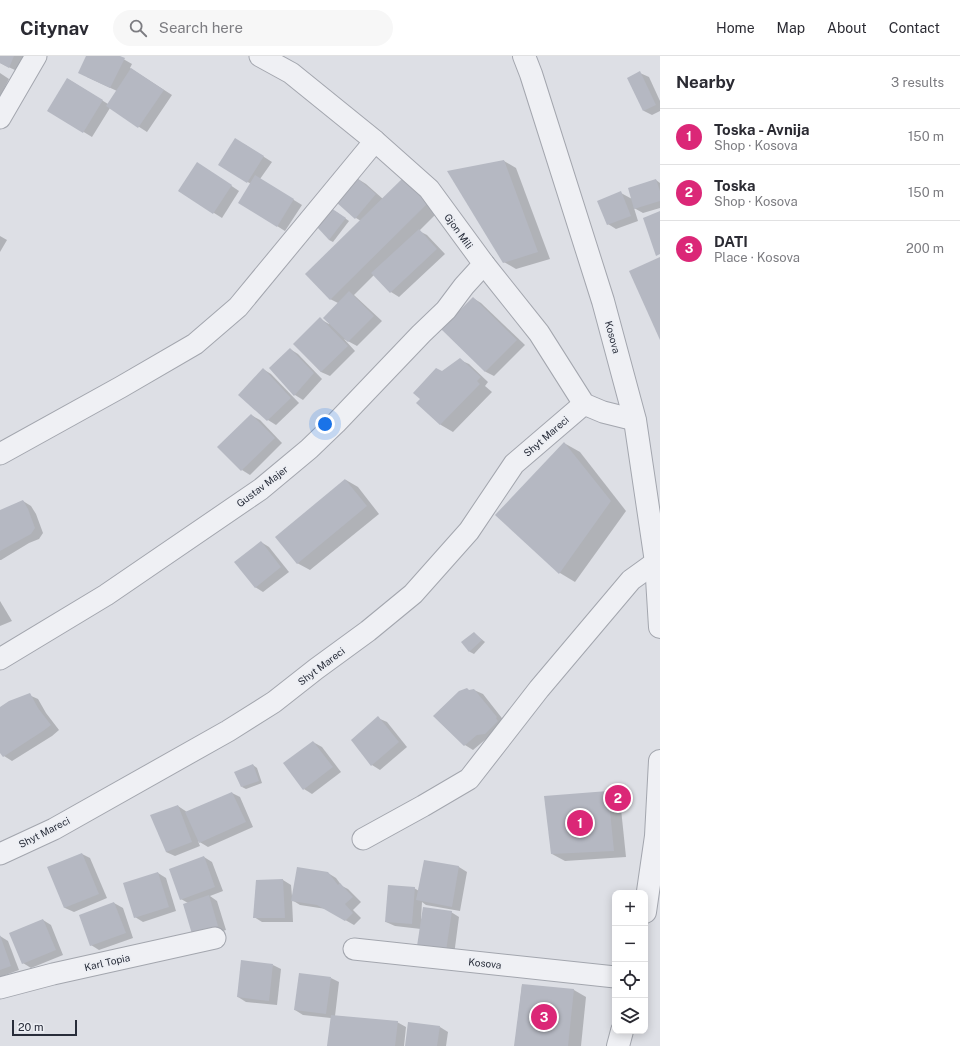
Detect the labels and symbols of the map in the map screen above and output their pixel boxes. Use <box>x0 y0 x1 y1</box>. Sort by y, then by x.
street label: Gjon Mili <box>442 211 476 251</box>
street label: Kosova <box>603 319 623 355</box>
street label: Shyt Mareci <box>521 413 571 459</box>
your location <box>315 414 335 434</box>
street label: Gustav Majer <box>234 463 290 509</box>
street label: Shyt Mareci <box>295 644 347 688</box>
pin: 2 <box>605 783 631 813</box>
pin: 1 <box>567 808 593 838</box>
street label: Shyt Mareci <box>16 814 72 850</box>
street label: Karl Topia <box>83 951 131 973</box>
street label: Kosova <box>468 955 502 971</box>
pin: 3 <box>531 1002 557 1032</box>
scale bar <box>12 1018 77 1037</box>

